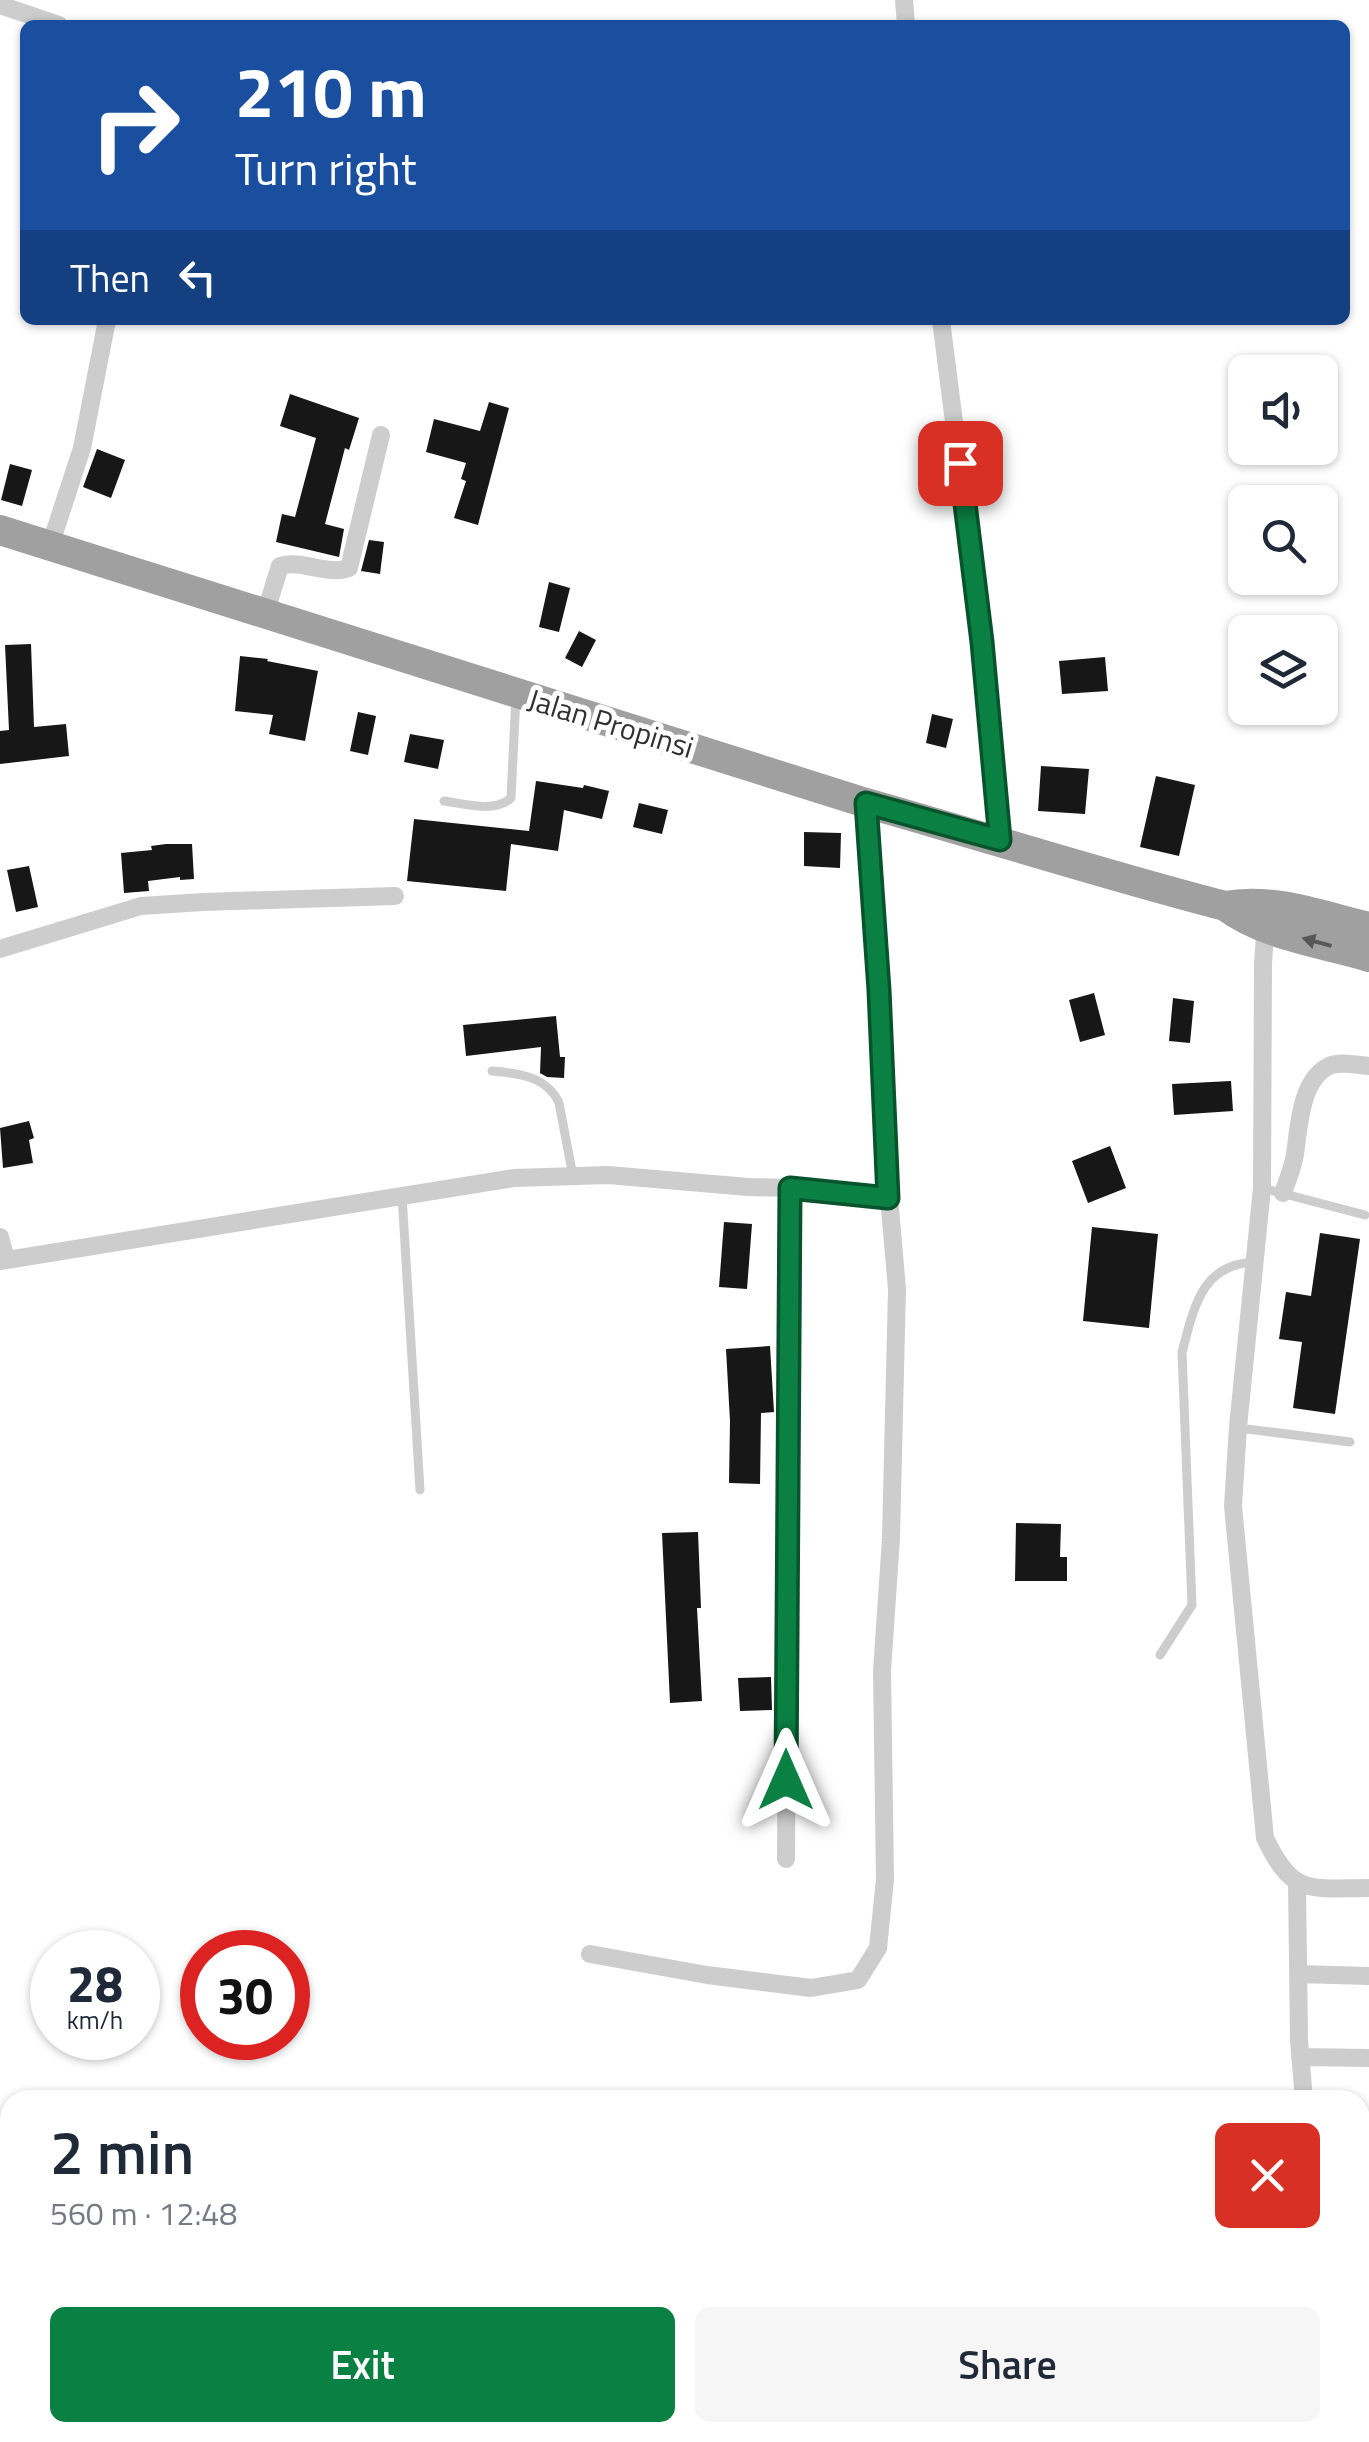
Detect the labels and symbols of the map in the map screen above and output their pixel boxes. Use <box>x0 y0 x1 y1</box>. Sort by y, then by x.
pin <box>918 421 1003 506</box>
street label: Jalan Propinsi <box>522 676 700 770</box>
one-way arrow <box>1301 934 1332 950</box>
position arrow <box>734 1728 838 1832</box>
speed limit sign: 30 <box>180 1930 310 2060</box>

